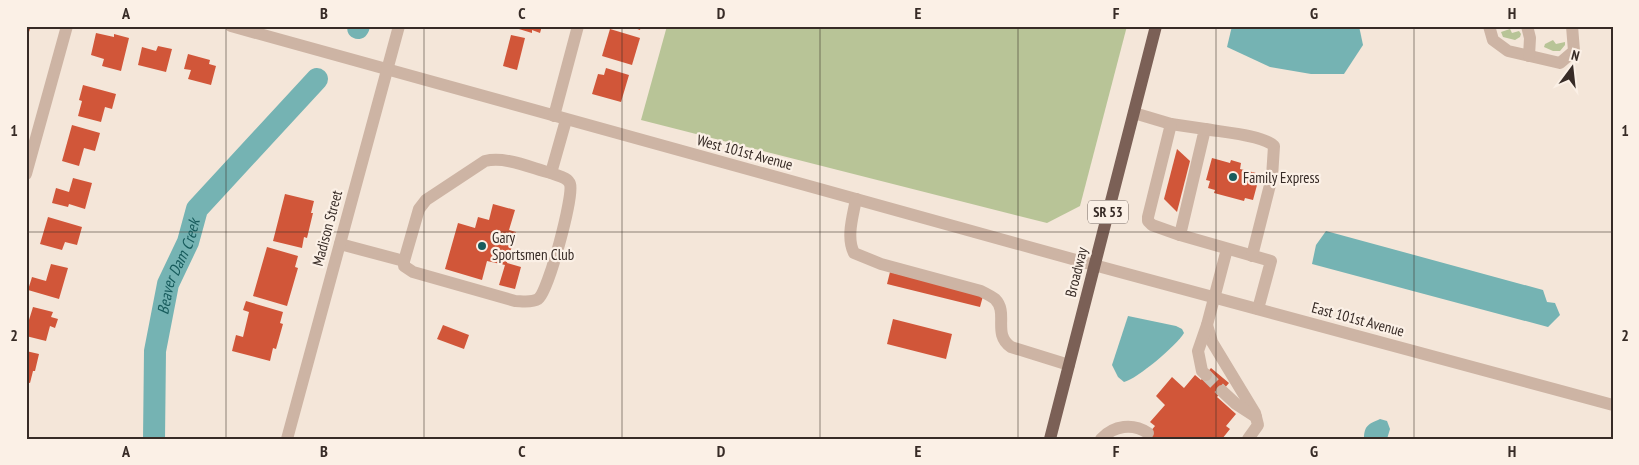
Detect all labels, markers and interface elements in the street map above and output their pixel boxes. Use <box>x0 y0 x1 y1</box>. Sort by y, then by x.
text: A <box>121 3 131 23</box>
text: B <box>320 3 328 23</box>
text: C <box>518 3 526 23</box>
text: D <box>717 3 726 23</box>
text: E <box>915 3 922 23</box>
text: F <box>1113 3 1120 23</box>
text: G <box>1310 3 1318 23</box>
text: H <box>1508 3 1516 23</box>
north arrow <box>1546 42 1596 92</box>
text: N <box>1569 46 1581 65</box>
text: 1 <box>10 120 18 140</box>
text: 1 <box>1621 120 1629 140</box>
street label: West 101st Avenue <box>695 130 795 174</box>
place label: Family Express <box>1243 168 1320 187</box>
marker: Family Express <box>1227 171 1239 183</box>
street label: Madison Street <box>308 188 346 268</box>
road number: SR 53 <box>1088 200 1128 223</box>
water label: Beaver Dam Creek <box>152 215 204 316</box>
place label: Gary Sportsmen Club <box>492 228 574 264</box>
marker: Gary Sportsmen Club <box>476 240 488 252</box>
street label: Broadway <box>1061 245 1091 299</box>
street label: East 101st Avenue <box>1310 298 1406 340</box>
text: 2 <box>10 325 18 345</box>
text: 2 <box>1621 325 1629 345</box>
text: A <box>121 441 131 461</box>
text: B <box>320 441 328 461</box>
text: C <box>518 441 526 461</box>
text: D <box>717 441 726 461</box>
text: E <box>915 441 922 461</box>
text: F <box>1113 441 1120 461</box>
text: G <box>1310 441 1318 461</box>
text: H <box>1508 441 1516 461</box>

